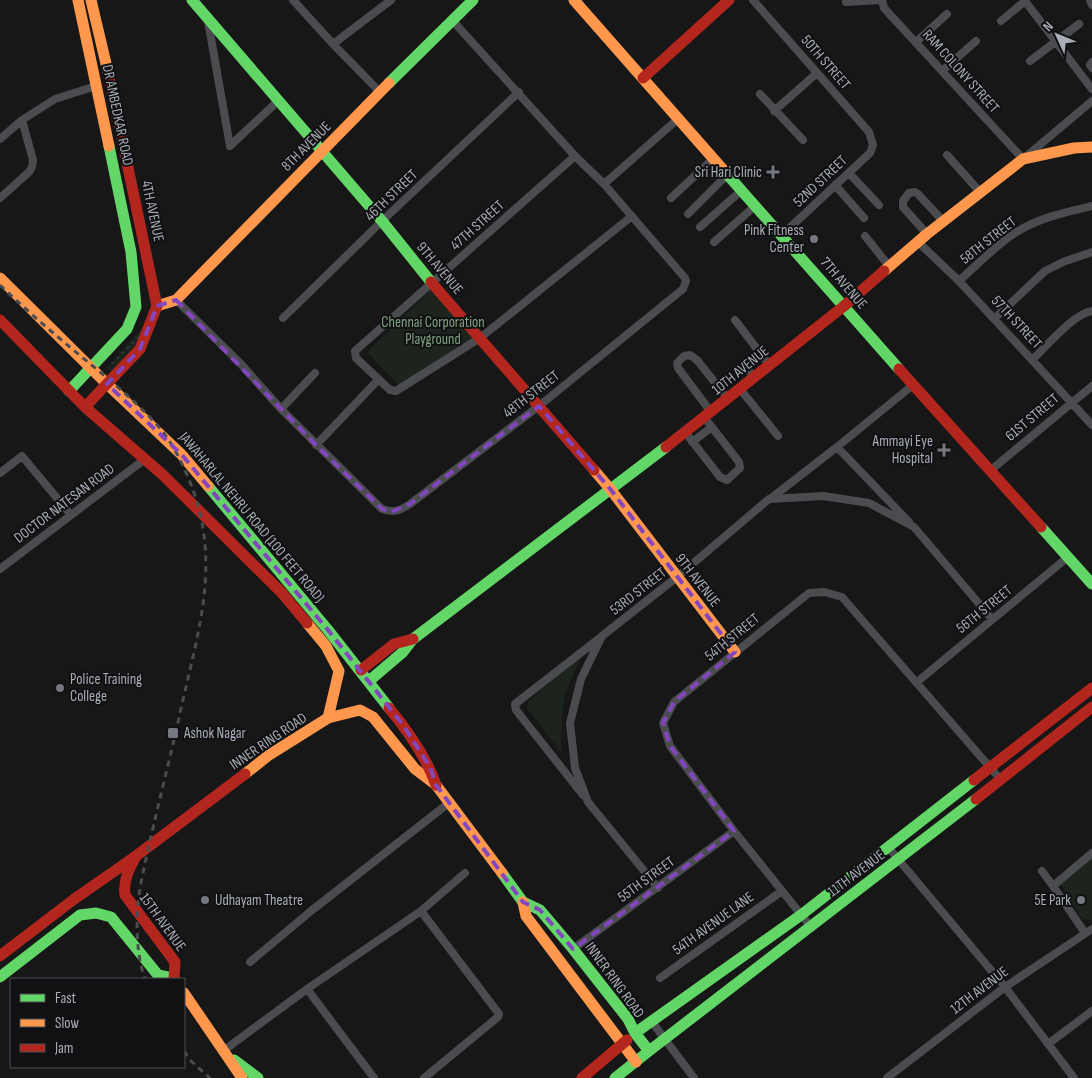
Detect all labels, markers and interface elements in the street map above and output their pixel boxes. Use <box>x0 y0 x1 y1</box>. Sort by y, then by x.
north arrow <box>1032 10 1082 60</box>
text: N <box>1039 18 1057 35</box>
street label: RAM COLONY STREET <box>918 26 1003 117</box>
street label: 50TH STREET <box>797 31 854 94</box>
street label: DR AMBEDKAR ROAD <box>98 63 137 167</box>
street label: 8TH AVENUE <box>277 117 335 175</box>
street label: 52ND STREET <box>789 151 851 211</box>
place label: Sri Hari Clinic <box>695 163 762 182</box>
street label: 46TH STREET <box>361 165 422 225</box>
marker: Sri Hari Clinic <box>766 165 780 179</box>
street label: 4TH AVENUE <box>137 179 168 243</box>
street label: 47TH STREET <box>446 196 508 255</box>
street label: 58TH STREET <box>956 212 1020 268</box>
place label: Pink Fitness Center <box>744 221 805 257</box>
marker: Pink Fitness Center <box>808 233 820 245</box>
street label: 9TH AVENUE <box>412 238 467 299</box>
street label: 7TH AVENUE <box>816 253 871 313</box>
street label: 57TH STREET <box>987 292 1046 353</box>
park label: Chennai Corporation Playground <box>381 313 485 349</box>
street label: 10TH AVENUE <box>708 342 773 399</box>
street label: 48TH STREET <box>499 366 563 422</box>
street label: 61ST STREET <box>1002 389 1063 445</box>
street label: JAWAHARLAL NEHRU ROAD (100 FEET ROAD) <box>174 427 329 606</box>
place label: Ammayi Eye Hospital <box>872 432 933 468</box>
marker: Ammayi Eye Hospital <box>937 443 951 457</box>
street label: DOCTOR NATESAN ROAD <box>10 459 118 547</box>
street label: 9TH AVENUE <box>671 550 724 611</box>
street label: 53RD STREET <box>606 563 670 619</box>
street label: 56TH STREET <box>953 581 1016 638</box>
street label: 54TH STREET <box>701 609 764 665</box>
place label: Police Training College <box>70 670 142 706</box>
marker: Police Training College <box>54 682 66 694</box>
street label: INNER RING ROAD <box>226 709 311 774</box>
place label: Ashok Nagar <box>183 724 247 743</box>
marker: Ashok Nagar <box>166 726 180 740</box>
street label: 11TH AVENUE <box>824 846 889 901</box>
street label: 55TH STREET <box>614 852 679 906</box>
street label: 54TH AVENUE LANE <box>669 887 758 959</box>
street label: 15TH AVENUE <box>135 889 190 955</box>
place label: Udhayam Theatre <box>215 891 303 910</box>
place label: 5E Park <box>1034 891 1071 910</box>
marker: Udhayam Theatre <box>199 894 211 906</box>
marker: 5E Park <box>1075 894 1087 906</box>
street label: INNER RING ROAD <box>581 939 649 1022</box>
street label: 12TH AVENUE <box>946 962 1012 1018</box>
legend <box>10 978 185 1068</box>
text: Fast <box>55 989 77 1008</box>
text: Slow <box>55 1014 79 1033</box>
text: Jam <box>54 1039 73 1058</box>

